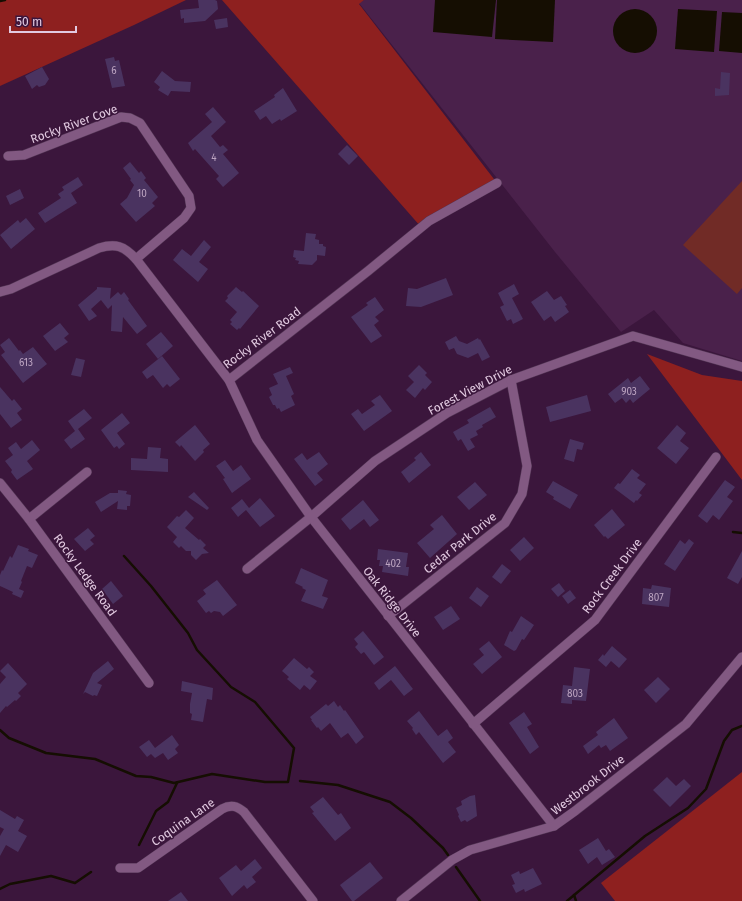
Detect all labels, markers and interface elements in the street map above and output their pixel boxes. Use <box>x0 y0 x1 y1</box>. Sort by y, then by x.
scale bar <box>10 8 76 34</box>
text: 50 m <box>16 15 42 29</box>
house number: 6 <box>111 65 117 77</box>
street label: Rocky River Cove <box>28 102 120 146</box>
house number: 4 <box>211 152 217 164</box>
house number: 10 <box>137 188 147 200</box>
street label: Rocky River Road <box>220 304 304 372</box>
house number: 613 <box>19 357 33 369</box>
street label: Forest View Drive <box>426 362 514 418</box>
house number: 903 <box>621 386 637 398</box>
street label: Cedar Park Drive <box>421 509 499 577</box>
street label: Rocky Ledge Road <box>51 531 119 619</box>
street label: Rock Creek Drive <box>579 536 645 616</box>
house number: 402 <box>385 558 401 570</box>
street label: Oak Ridge Drive <box>360 564 424 640</box>
house number: 807 <box>648 592 664 604</box>
house number: 803 <box>567 688 583 700</box>
street label: Westbrook Drive <box>549 752 627 818</box>
street label: Coquina Lane <box>149 795 217 849</box>

